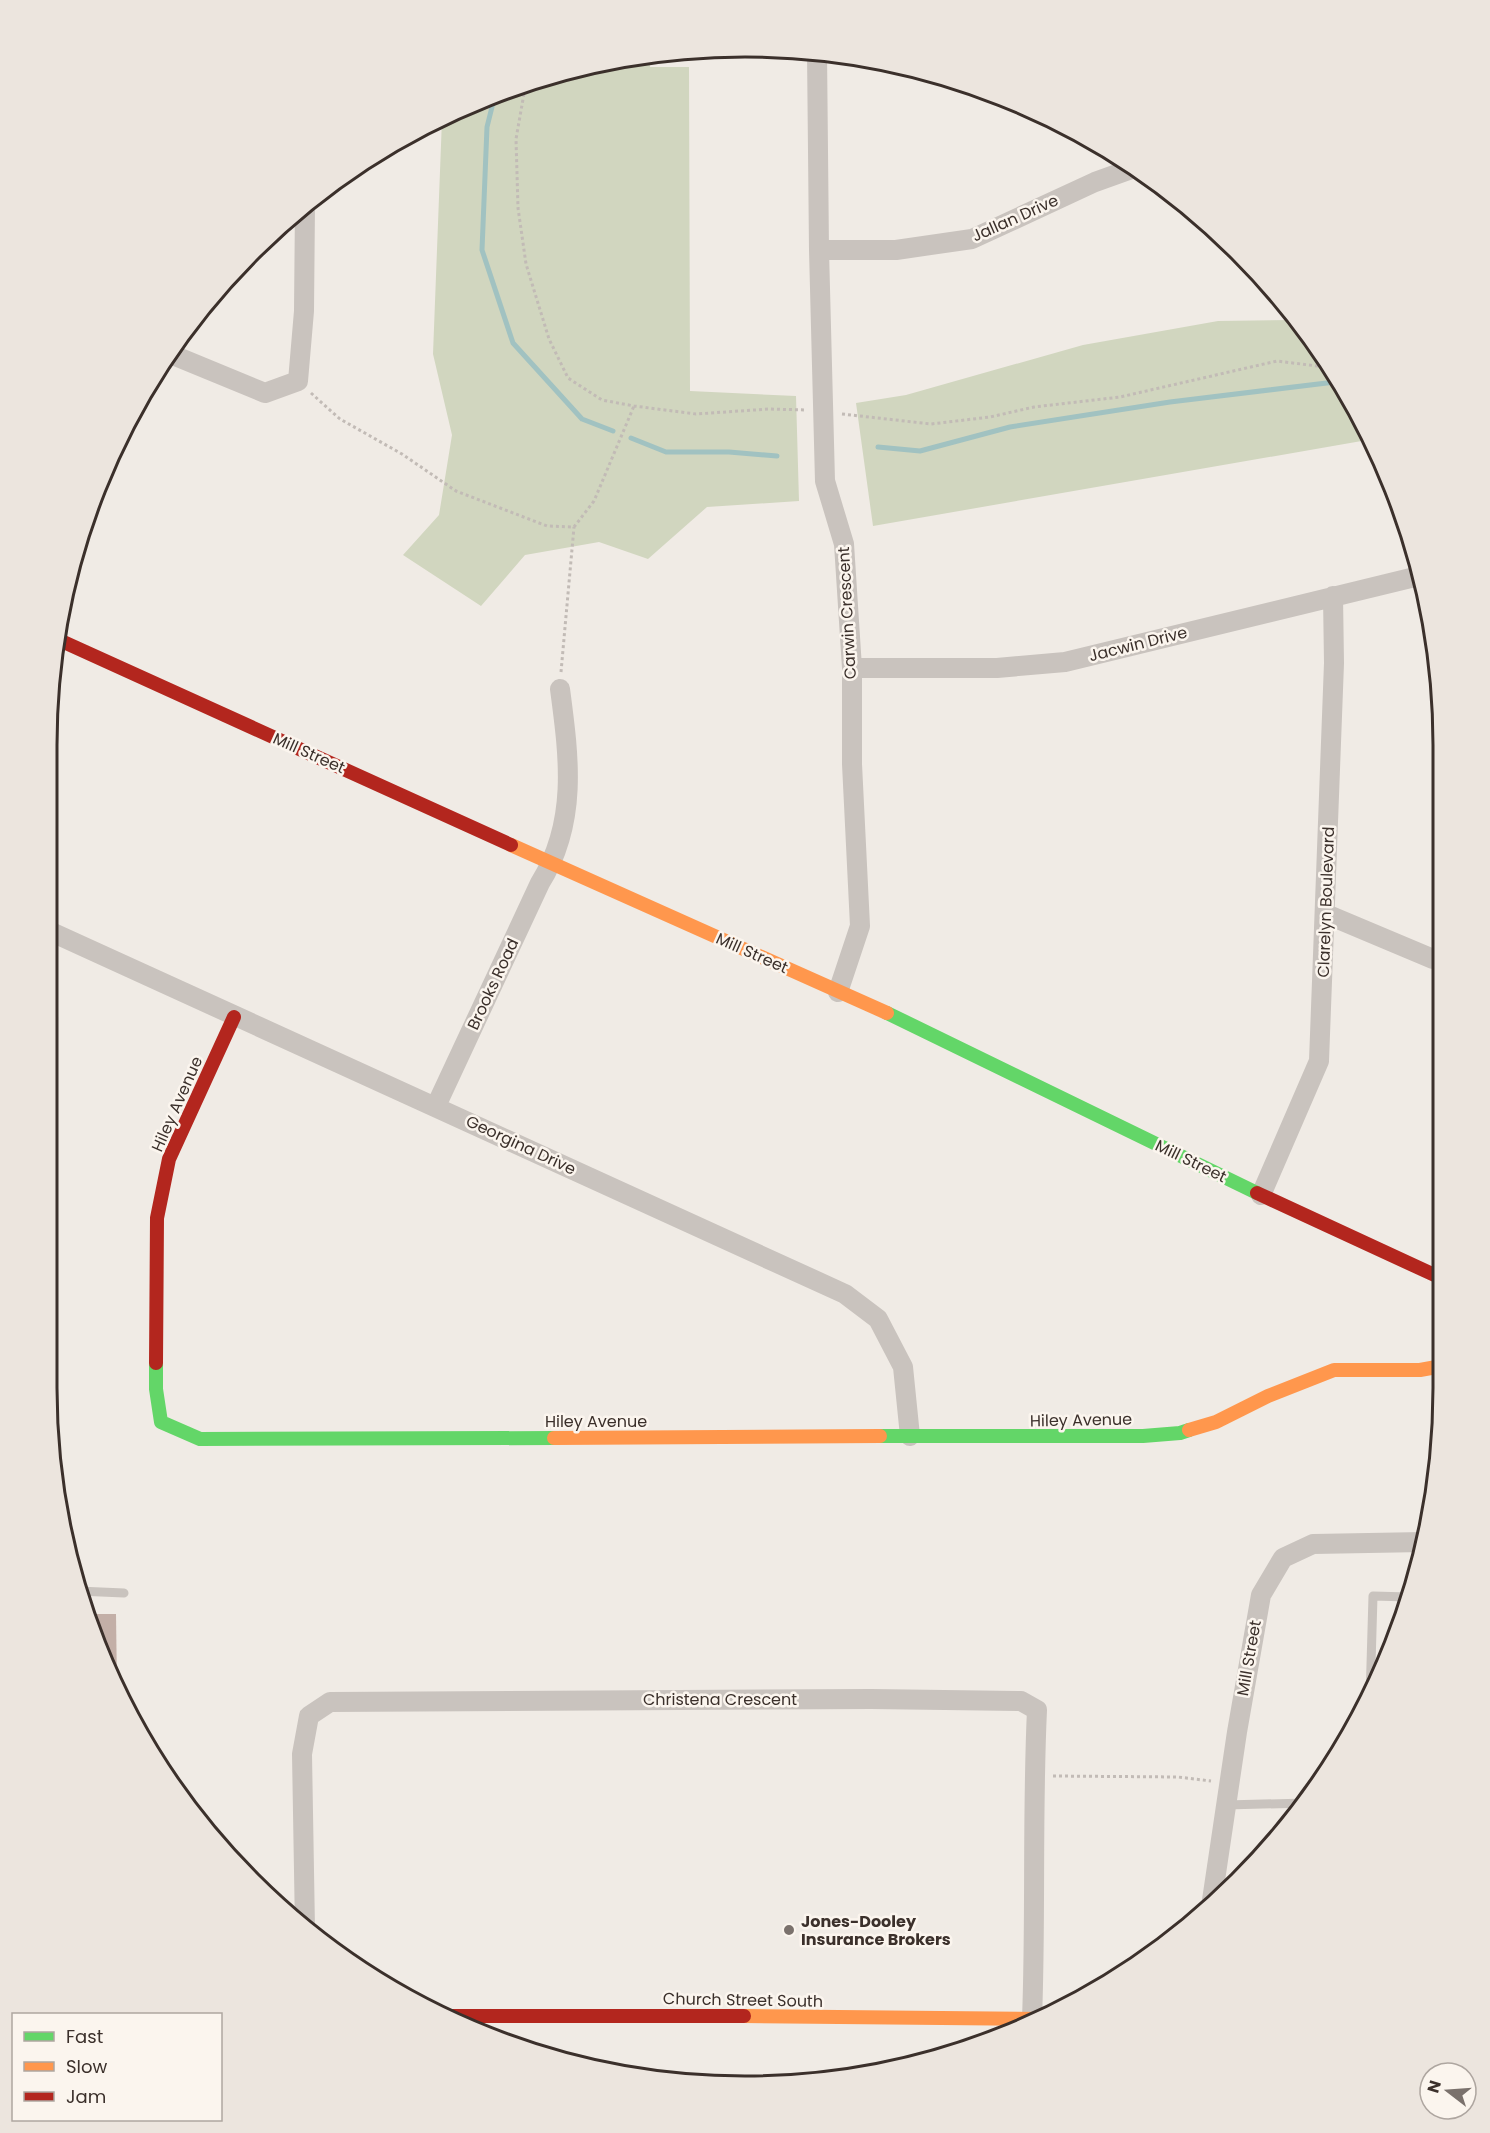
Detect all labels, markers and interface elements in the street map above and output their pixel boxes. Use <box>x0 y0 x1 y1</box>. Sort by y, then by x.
street label: Jallan Drive <box>968 189 1062 247</box>
street label: Carwin Crescent <box>832 546 862 680</box>
street label: Jacwin Drive <box>1086 621 1190 667</box>
street label: Mill Street <box>269 727 349 779</box>
street label: Clarelyn Boulevard <box>1312 826 1340 978</box>
street label: Mill Street <box>712 927 792 979</box>
street label: Brooks Road <box>462 934 524 1034</box>
street label: Hiley Avenue <box>146 1053 208 1155</box>
street label: Georgina Drive <box>462 1109 580 1181</box>
street label: Mill Street <box>1151 1134 1231 1188</box>
street label: Hiley Avenue <box>1030 1408 1132 1432</box>
street label: Hiley Avenue <box>545 1410 647 1433</box>
street label: Mill Street <box>1231 1618 1267 1698</box>
street label: Christena Crescent <box>643 1688 797 1711</box>
place label: Jones-Dooley Insurance Brokers <box>801 1910 951 1951</box>
marker: Jones-Dooley Insurance Brokers <box>782 1923 796 1937</box>
street label: Church Street South <box>663 1987 823 2013</box>
legend <box>12 2013 222 2121</box>
text: Fast <box>66 2024 103 2049</box>
text: Slow <box>66 2054 108 2079</box>
north arrow <box>1418 2061 1478 2121</box>
text: N <box>1421 2078 1447 2096</box>
text: Jam <box>66 2084 106 2109</box>

